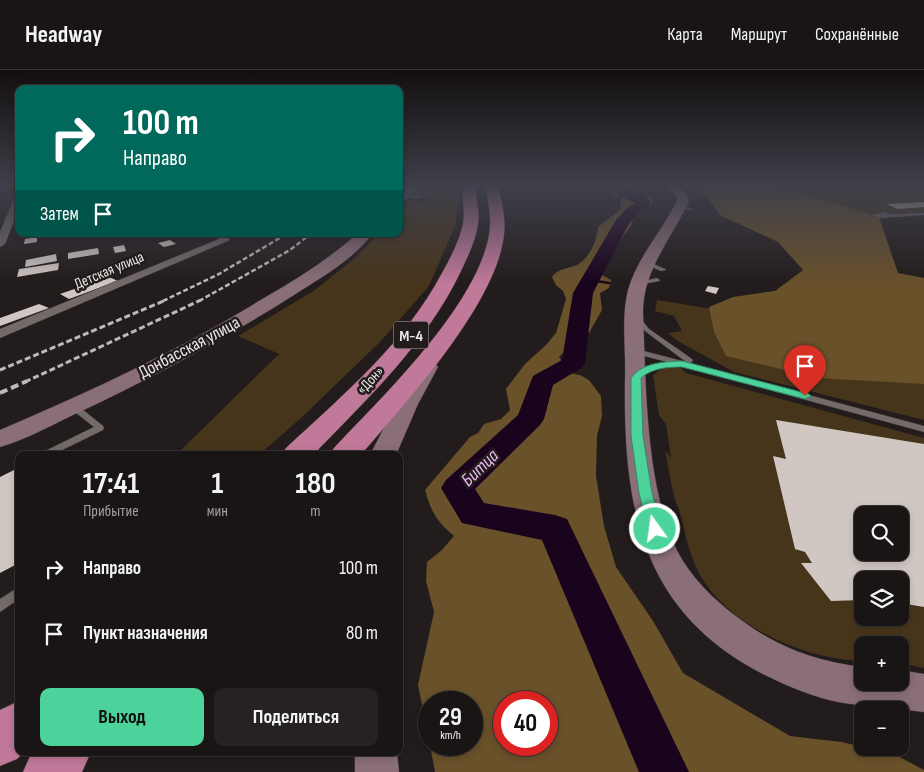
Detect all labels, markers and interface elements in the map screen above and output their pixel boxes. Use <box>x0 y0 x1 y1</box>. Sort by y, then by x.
text: Headway <box>25 20 102 49</box>
text: Карта <box>667 24 703 45</box>
text: Маршрут <box>731 24 787 45</box>
text: Сохранённые <box>815 24 899 45</box>
text: 100 m <box>123 102 199 145</box>
icon: right <box>40 105 105 170</box>
text: Направо <box>123 145 187 172</box>
icon: arrive <box>89 200 117 228</box>
text: Затем <box>40 203 79 226</box>
street label: Детская улица <box>72 247 147 294</box>
street label: Донбасская улица <box>135 312 243 383</box>
road number: М-4 <box>394 322 428 348</box>
pin <box>784 345 826 396</box>
icon: arrive <box>791 352 819 380</box>
street label: «Дон» <box>353 362 388 398</box>
water label: Битца <box>456 444 504 491</box>
text: 17:41 <box>82 466 139 502</box>
text: 1 <box>211 466 223 502</box>
text: 180 <box>295 466 336 502</box>
text: Прибытие <box>83 502 139 521</box>
text: мин <box>207 502 228 521</box>
text: m <box>310 502 321 521</box>
position arrow <box>628 502 680 554</box>
map controls <box>854 506 909 756</box>
button: search <box>854 506 909 561</box>
icon: right <box>40 555 68 583</box>
text: Направо <box>83 557 141 580</box>
text: 100 m <box>339 557 378 580</box>
button: layers <box>854 571 909 626</box>
icon: arrive <box>40 620 68 648</box>
text: Пункт назначения <box>83 622 208 645</box>
text: 80 m <box>346 622 378 645</box>
button: + <box>854 636 909 691</box>
button: Выход <box>40 688 204 746</box>
button: Поделиться <box>214 688 378 746</box>
speed limit sign: 40 <box>493 691 558 756</box>
button: − <box>854 701 909 756</box>
text: 29 <box>439 702 462 733</box>
text: km/h <box>440 728 461 743</box>

